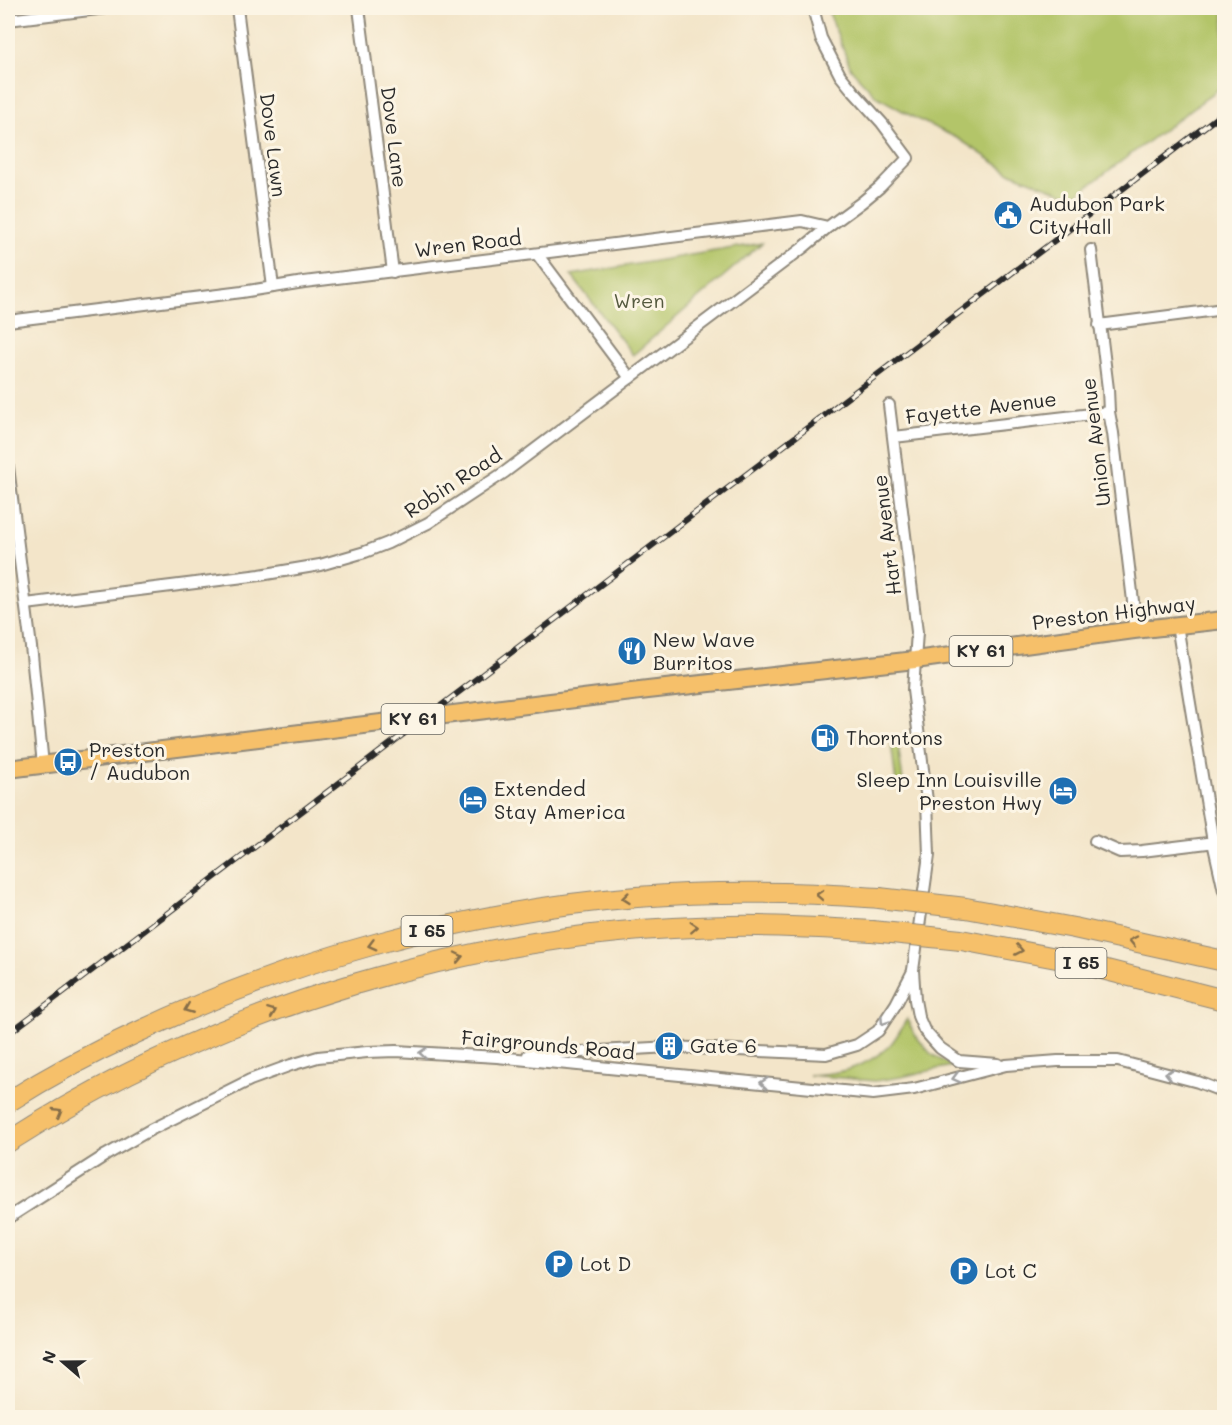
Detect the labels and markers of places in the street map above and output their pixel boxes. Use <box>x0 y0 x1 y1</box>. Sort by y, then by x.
place label: Audubon Park City Hall <box>1029 190 1165 239</box>
public building icon: Audubon Park City Hall <box>992 199 1024 231</box>
place label: New Wave Burritos <box>653 626 755 675</box>
restaurant icon: New Wave Burritos <box>616 635 648 667</box>
fuel station icon: Thorntons <box>809 722 841 754</box>
place label: Thorntons <box>846 724 943 750</box>
place label: Preston / Audubon <box>89 736 190 785</box>
bus stop icon: Preston / Audubon <box>52 746 84 778</box>
place label: Sleep Inn Louisville Preston Hwy <box>857 766 1042 815</box>
place label: Extended Stay America <box>494 775 626 824</box>
hotel icon: Sleep Inn Louisville Preston Hwy <box>1047 775 1079 807</box>
hotel icon: Extended Stay America <box>457 784 489 816</box>
building icon: Gate 6 <box>653 1030 685 1062</box>
place label: Gate 6 <box>690 1032 757 1058</box>
parking icon: Lot D <box>543 1248 575 1280</box>
place label: Lot D <box>580 1250 631 1276</box>
parking icon: Lot C <box>948 1255 980 1287</box>
place label: Lot C <box>985 1257 1037 1283</box>

